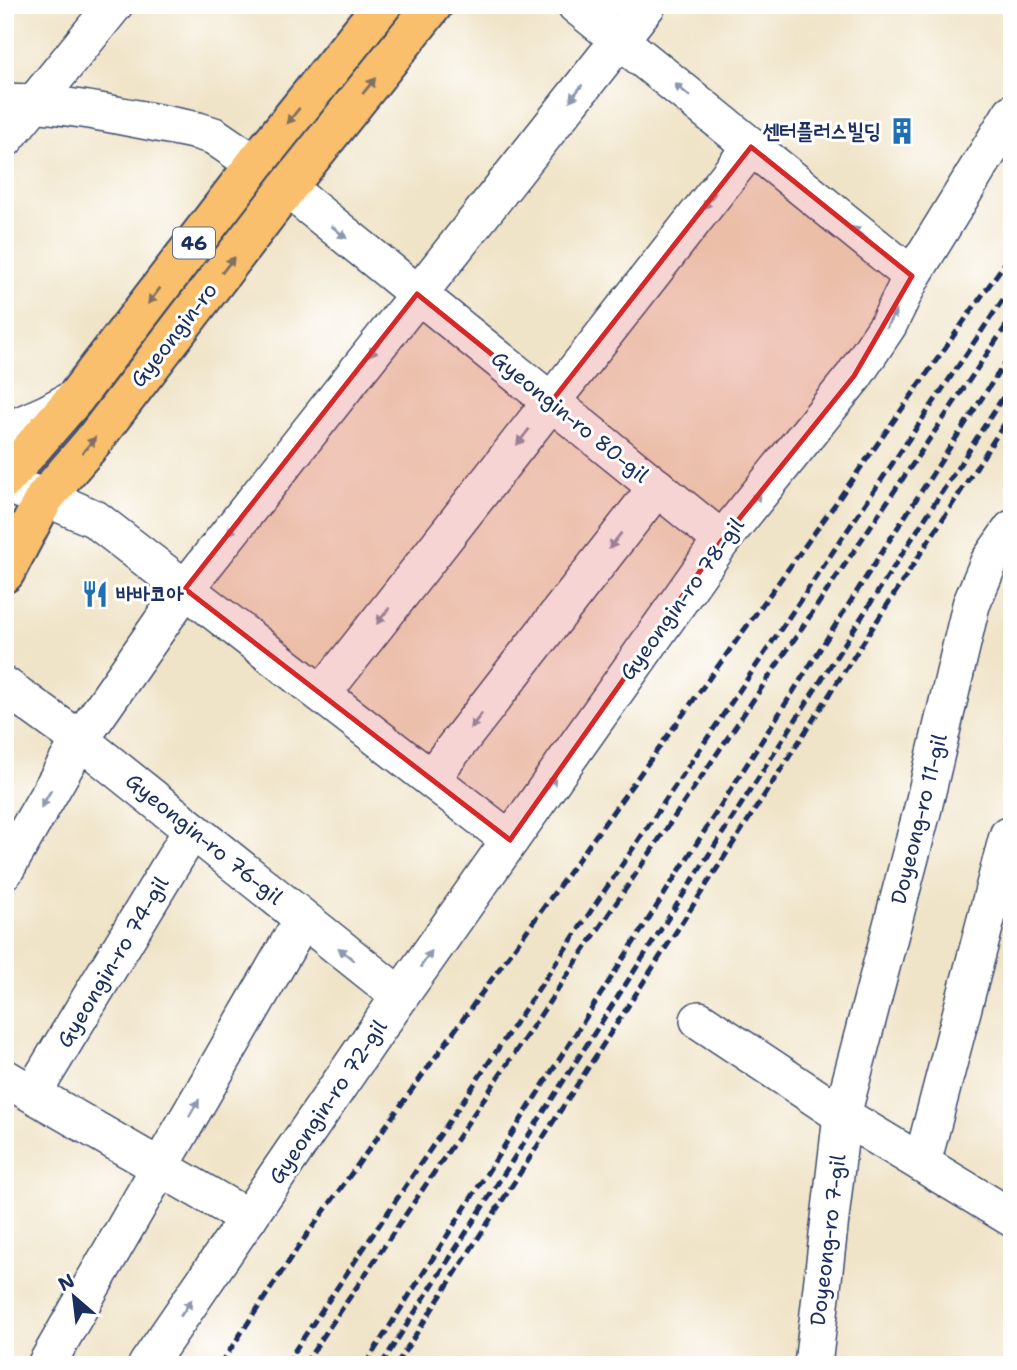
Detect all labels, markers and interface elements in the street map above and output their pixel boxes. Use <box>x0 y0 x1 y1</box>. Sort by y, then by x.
one-way arrow <box>361 77 376 95</box>
one-way arrow <box>673 83 691 98</box>
one-way arrow <box>570 84 584 102</box>
one-way arrow <box>286 107 301 124</box>
building icon: 센터플러스빌딩 <box>887 116 917 146</box>
place label: 센터플러스빌딩 <box>762 117 881 145</box>
one-way arrow <box>702 192 717 209</box>
one-way arrow <box>331 224 348 239</box>
one-way arrow <box>850 226 868 241</box>
road number: 46 <box>173 228 215 258</box>
one-way arrow <box>221 256 236 274</box>
street label: Gyeongin-ro <box>124 277 224 393</box>
one-way arrow <box>146 286 161 304</box>
one-way arrow <box>885 309 896 329</box>
one-way arrow <box>368 339 382 357</box>
street label: Gyeongin-ro 80-gil <box>485 345 655 490</box>
one-way arrow <box>516 428 531 446</box>
one-way arrow <box>81 436 96 453</box>
one-way arrow <box>746 492 761 509</box>
street label: Gyeongin-ro 78-gil <box>613 511 751 686</box>
one-way arrow <box>227 518 242 535</box>
one-way arrow <box>608 532 623 550</box>
restaurant icon: 바바코아 <box>80 579 110 609</box>
place label: 바바코아 <box>116 580 184 608</box>
one-way arrow <box>375 607 390 625</box>
one-way arrow <box>468 711 483 729</box>
street label: Doyeong-ro 11-gil <box>884 730 954 907</box>
street label: Gyeongin-ro 76-gil <box>119 767 289 912</box>
one-way arrow <box>543 775 557 793</box>
one-way arrow <box>40 790 52 809</box>
street label: Gyeongin-ro 74-gil <box>51 871 176 1053</box>
one-way arrow <box>338 946 356 961</box>
one-way arrow <box>419 950 433 968</box>
street label: Gyeongin-ro 72-gil <box>263 1014 394 1190</box>
one-way arrow <box>188 1099 200 1118</box>
street label: Doyeong-ro 7-gil <box>804 1152 852 1327</box>
north arrow <box>38 1262 108 1332</box>
text: N <box>54 1268 79 1297</box>
one-way arrow <box>179 1299 192 1318</box>

